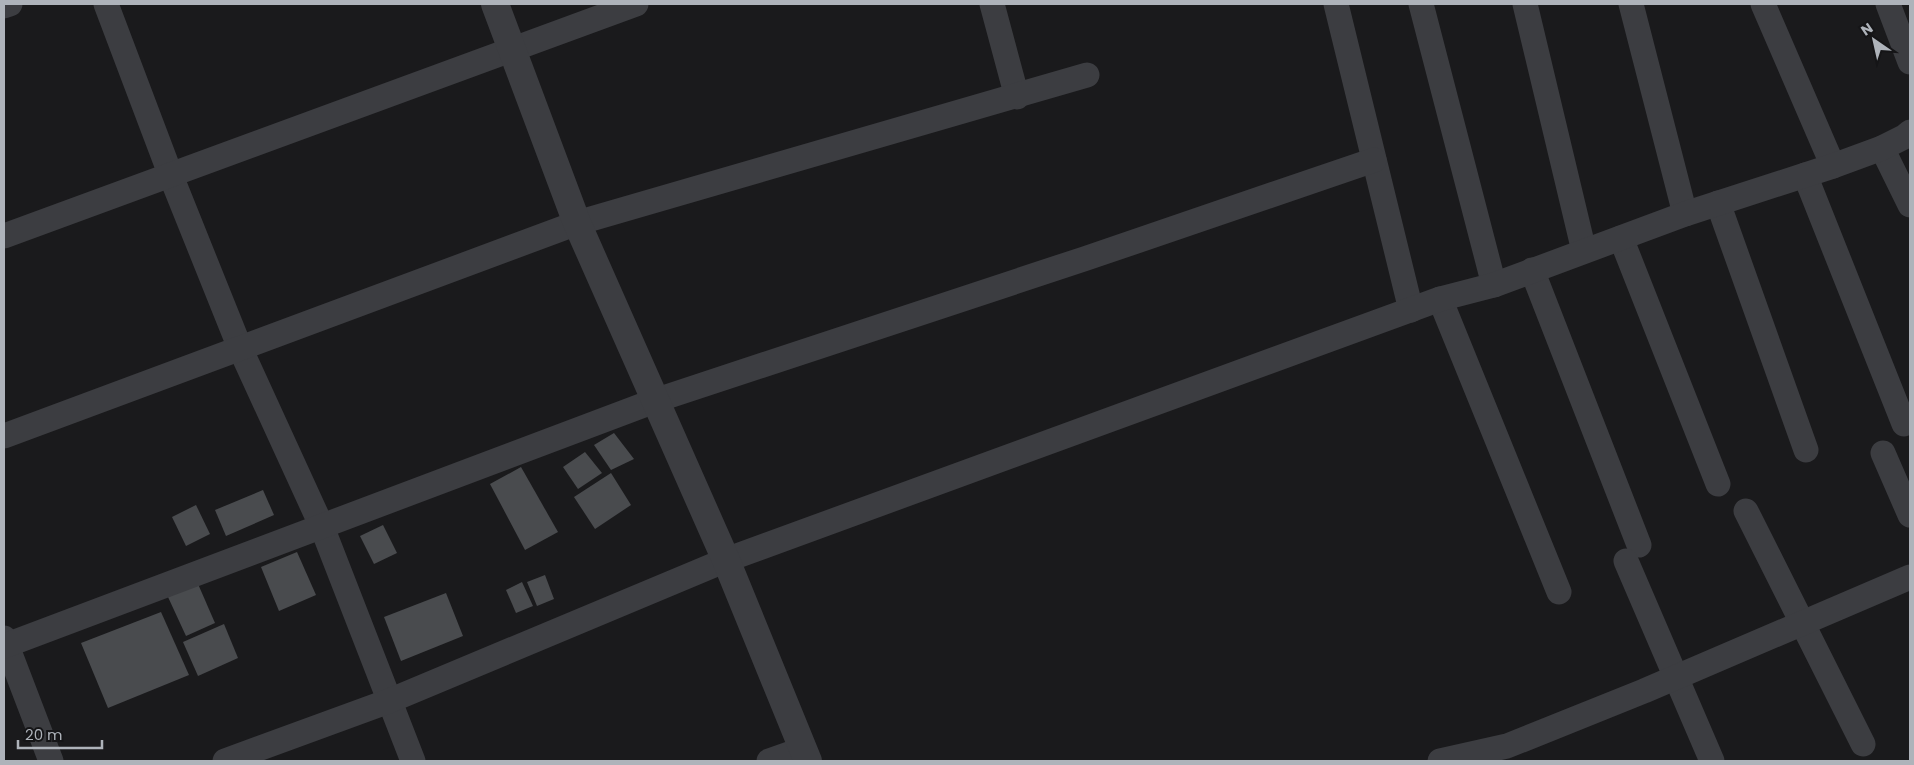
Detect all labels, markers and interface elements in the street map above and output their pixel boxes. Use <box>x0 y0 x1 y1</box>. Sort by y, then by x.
north arrow <box>1849 15 1899 65</box>
text: N <box>1857 18 1877 40</box>
scale bar <box>18 718 101 750</box>
text: 20 m <box>25 724 63 745</box>

